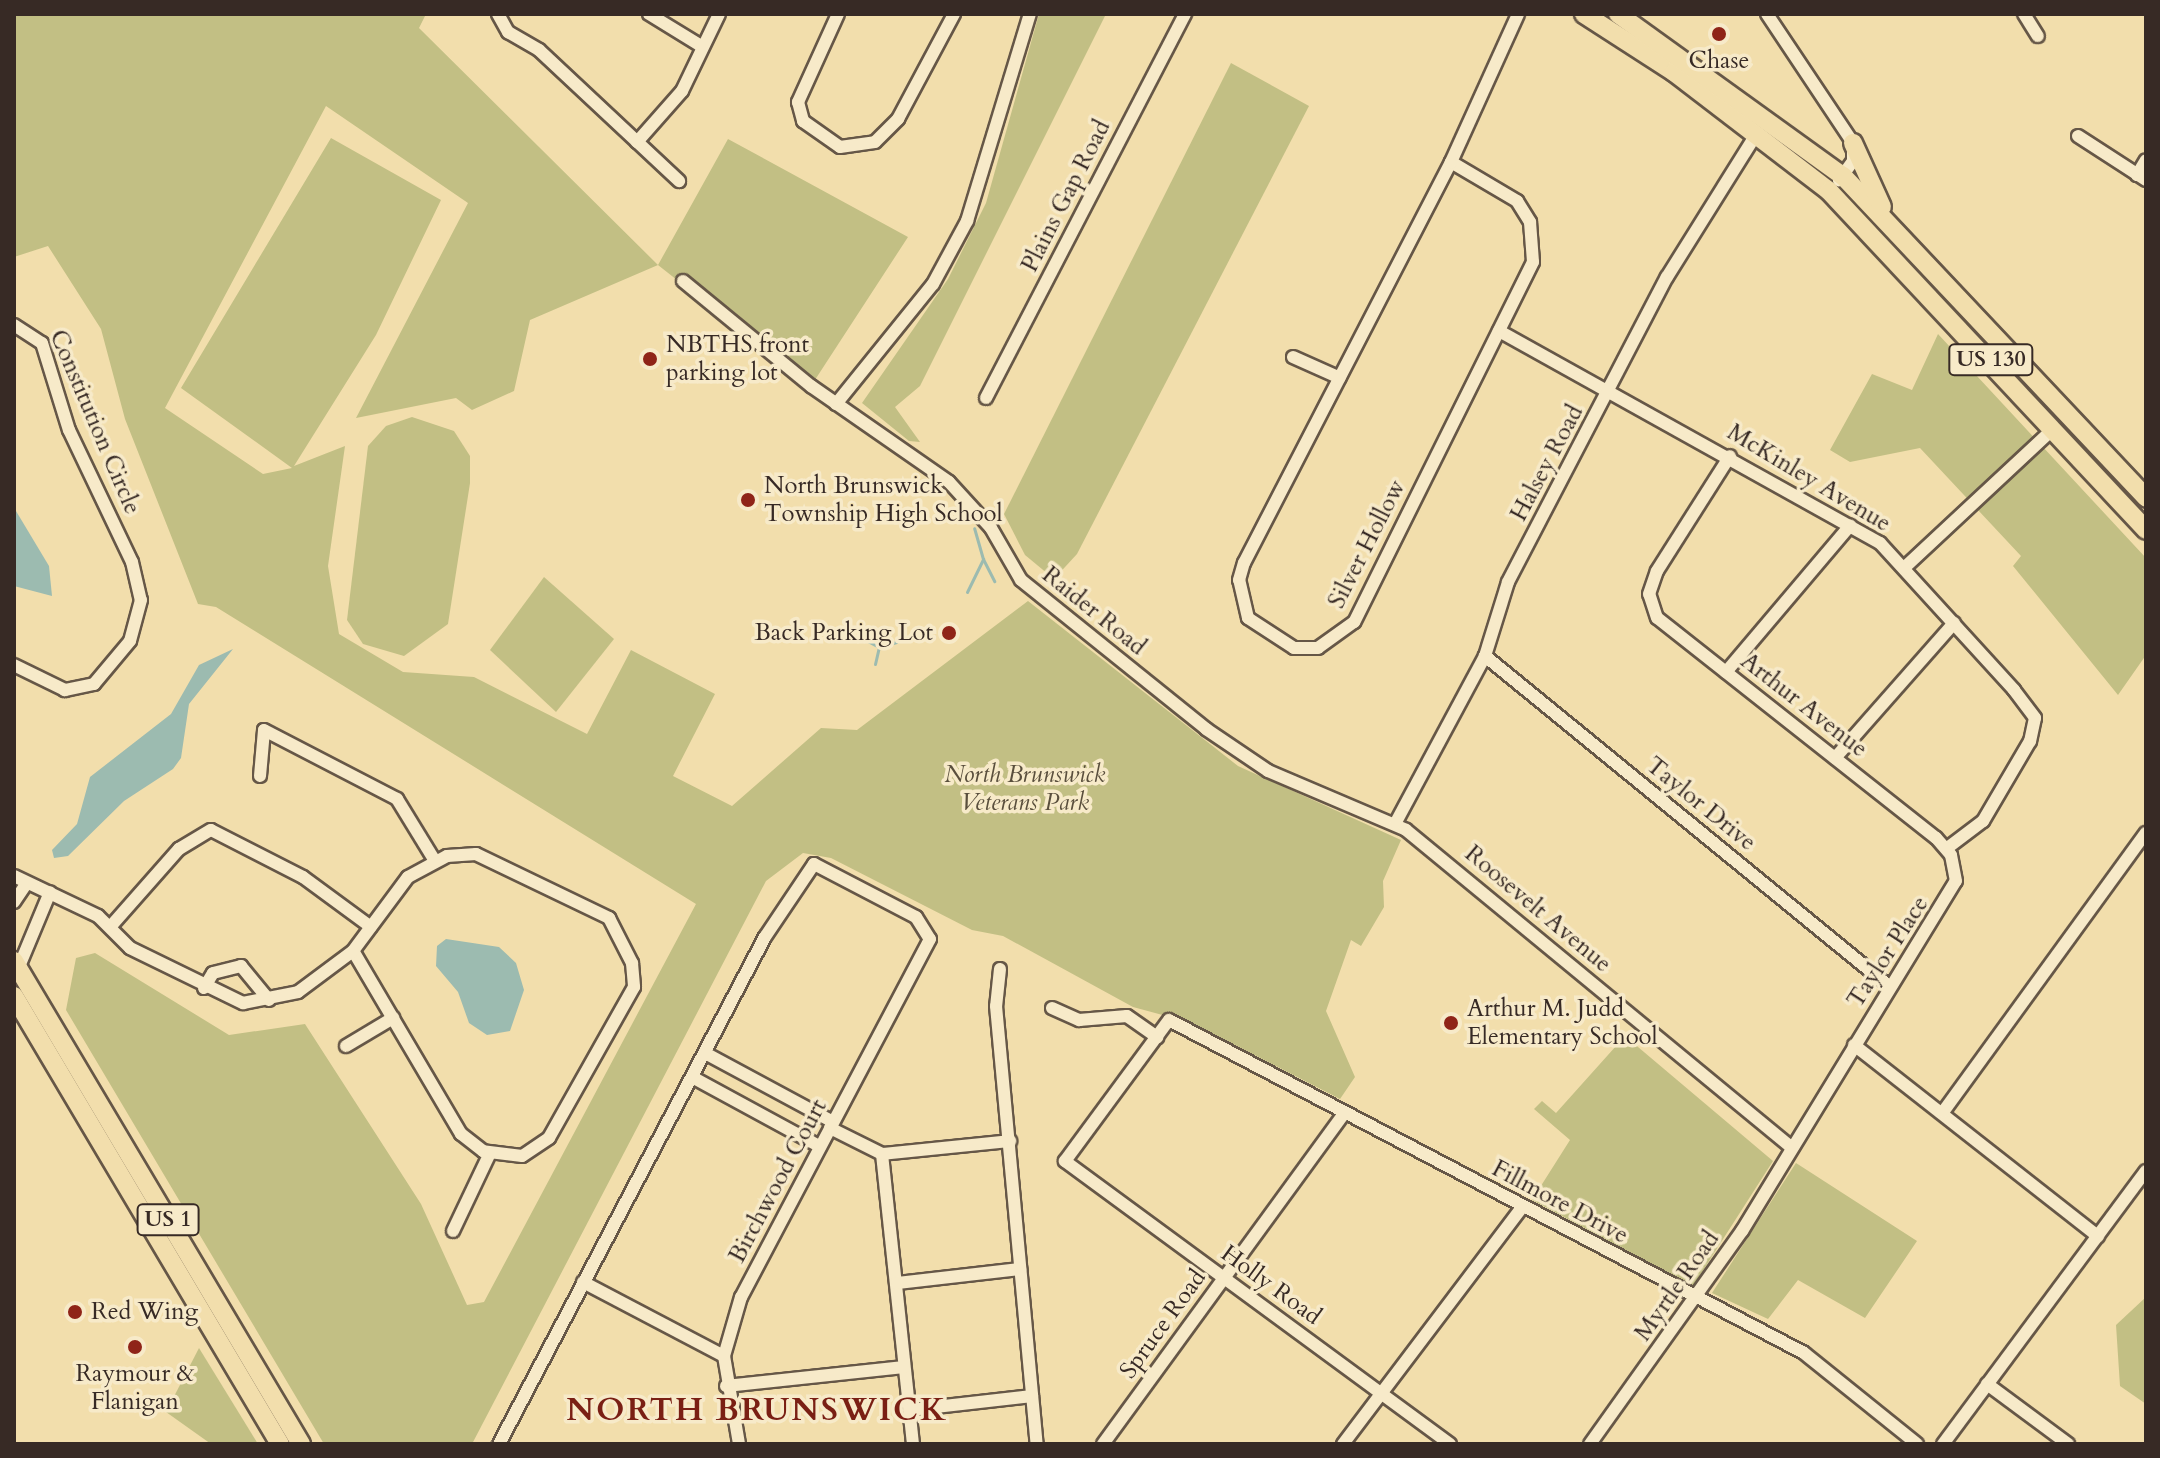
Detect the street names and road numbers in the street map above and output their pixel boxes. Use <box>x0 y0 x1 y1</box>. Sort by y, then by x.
street label: Plains Gap Road <box>1015 115 1117 277</box>
street label: Constitution Circle <box>43 326 147 518</box>
road number: US 130 <box>1947 342 2035 378</box>
street label: Halsey Road <box>1504 400 1590 526</box>
street label: McKinley Avenue <box>1722 418 1896 538</box>
street label: Silver Hollow <box>1322 475 1412 613</box>
street label: Raider Road <box>1036 560 1152 662</box>
street label: Arthur Avenue <box>1735 647 1873 763</box>
street label: Taylor Drive <box>1640 751 1762 857</box>
street label: Roosevelt Avenue <box>1459 839 1617 979</box>
street label: Taylor Place <box>1841 891 1935 1013</box>
street label: Birchwood Court <box>723 1094 833 1268</box>
street label: Fillmore Drive <box>1487 1154 1633 1250</box>
road number: US 1 <box>136 1202 200 1238</box>
street label: Myrtle Road <box>1629 1225 1725 1347</box>
street label: Holly Road <box>1215 1239 1327 1331</box>
street label: Spruce Road <box>1114 1264 1212 1384</box>

